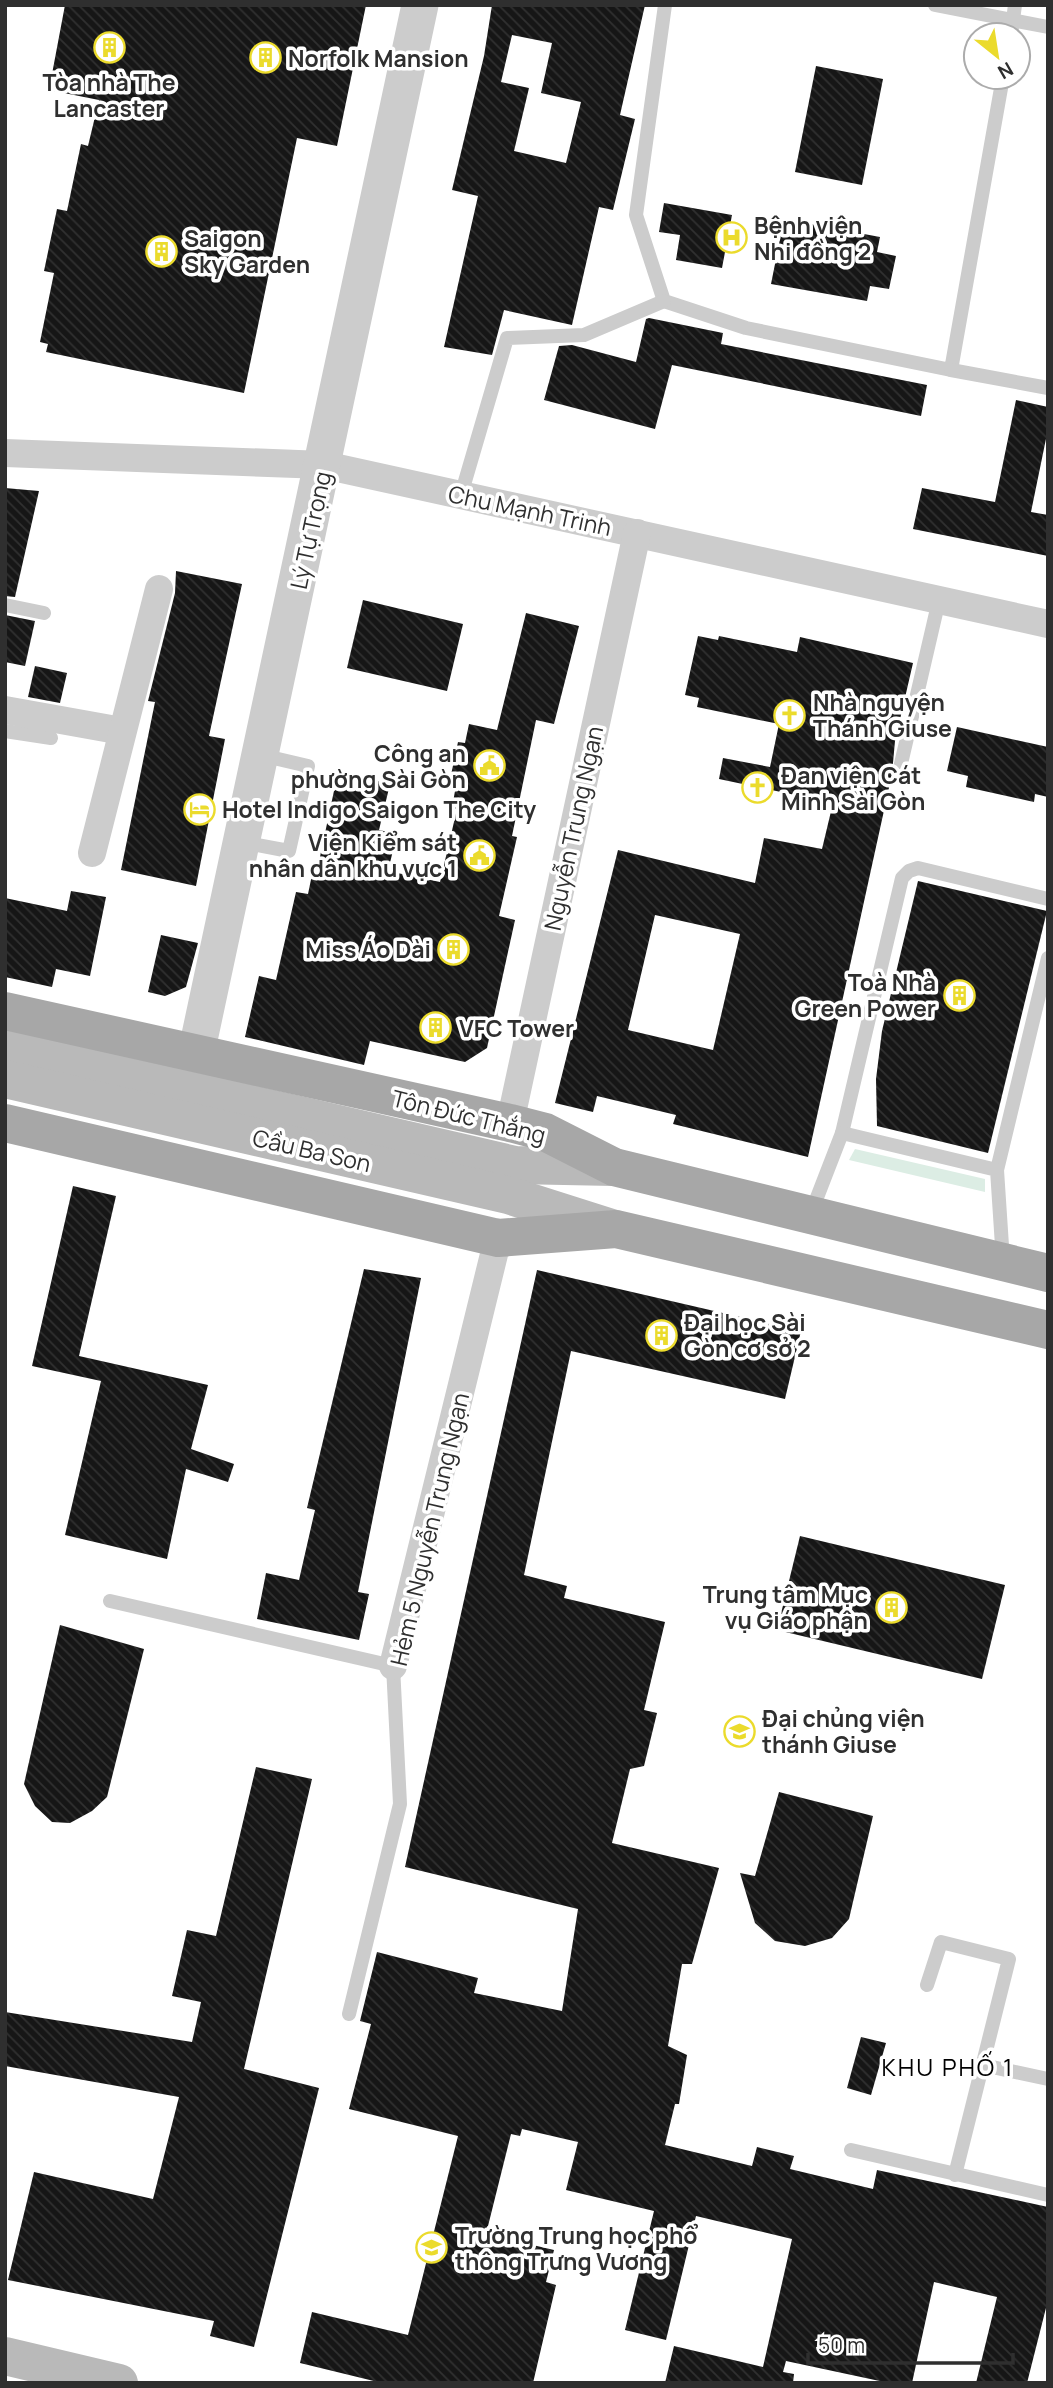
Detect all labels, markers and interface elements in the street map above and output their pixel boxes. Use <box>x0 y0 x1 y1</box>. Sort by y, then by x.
north arrow <box>962 21 1032 91</box>
building icon: Tòa nhà The Lancaster <box>92 31 126 65</box>
building icon: Norfolk Mansion <box>248 41 282 75</box>
place label: Norfolk Mansion <box>288 42 469 74</box>
text: N <box>993 56 1018 85</box>
place label: Tòa nhà The Lancaster <box>43 66 176 124</box>
place label: Bệnh viện Nhi đồng 2 <box>754 209 871 267</box>
hospital icon: Bệnh viện Nhi đồng 2 <box>714 221 748 255</box>
place label: Saigon Sky Garden <box>184 222 310 280</box>
building icon: Saigon Sky Garden <box>144 234 178 268</box>
street label: Lý Tự Trọng <box>282 468 338 592</box>
street label: Chu Mạnh Trinh <box>446 477 614 543</box>
place label: Nhà nguyện Thánh Giuse <box>813 686 952 744</box>
church icon: Nhà nguyện Thánh Giuse <box>773 698 807 732</box>
street label: Nguyễn Trung Ngạn <box>536 723 610 933</box>
place label: Công an phường Sài Gòn <box>291 737 466 795</box>
public building icon: Công an phường Sài Gòn <box>472 749 506 783</box>
place label: Đan viện Cát Minh Sài Gòn <box>781 759 925 817</box>
church icon: Đan viện Cát Minh Sài Gòn <box>741 771 775 805</box>
hotel icon: Hotel Indigo Saigon The City <box>182 792 216 826</box>
place label: Hotel Indigo Saigon The City <box>222 793 536 825</box>
place label: Viện Kiểm sát nhân dân khu vực 1 <box>249 826 457 884</box>
public building icon: Viện Kiểm sát nhân dân khu vực 1 <box>463 838 497 872</box>
building icon: Miss Áo Dài <box>437 932 471 966</box>
place label: Miss Áo Dài <box>305 933 431 965</box>
place label: Toà Nhà Green Power <box>795 966 936 1024</box>
building icon: Toà Nhà Green Power <box>942 978 976 1012</box>
building icon: VFC Tower <box>419 1011 453 1045</box>
place label: VFC Tower <box>459 1012 574 1044</box>
street label: Tôn Đức Thắng <box>389 1081 549 1151</box>
street label: Cầu Ba Son <box>250 1121 374 1179</box>
place label: Đại học Sài Gòn cơ sở 2 <box>684 1306 811 1364</box>
building icon: Đại học Sài Gòn cơ sở 2 <box>644 1318 678 1352</box>
street label: Hẻm 5 Nguyễn Trung Ngạn <box>382 1389 476 1669</box>
place label: Trung tâm Mục vụ Giáo phận <box>703 1578 868 1636</box>
building icon: Trung tâm Mục vụ Giáo phận <box>874 1590 908 1624</box>
place label: Đại chủng viện thánh Giuse <box>762 1702 925 1760</box>
school or university icon: Đại chủng viện thánh Giuse <box>722 1714 756 1748</box>
district label: KHU PHỐ 1 <box>882 2050 1014 2083</box>
place label: Trường Trung học phổ thông Trưng Vương <box>455 2219 698 2277</box>
school or university icon: Trường Trung học phổ thông Trưng Vương <box>415 2231 449 2265</box>
scale bar <box>808 2322 1013 2366</box>
text: 50 m <box>818 2331 865 2359</box>

